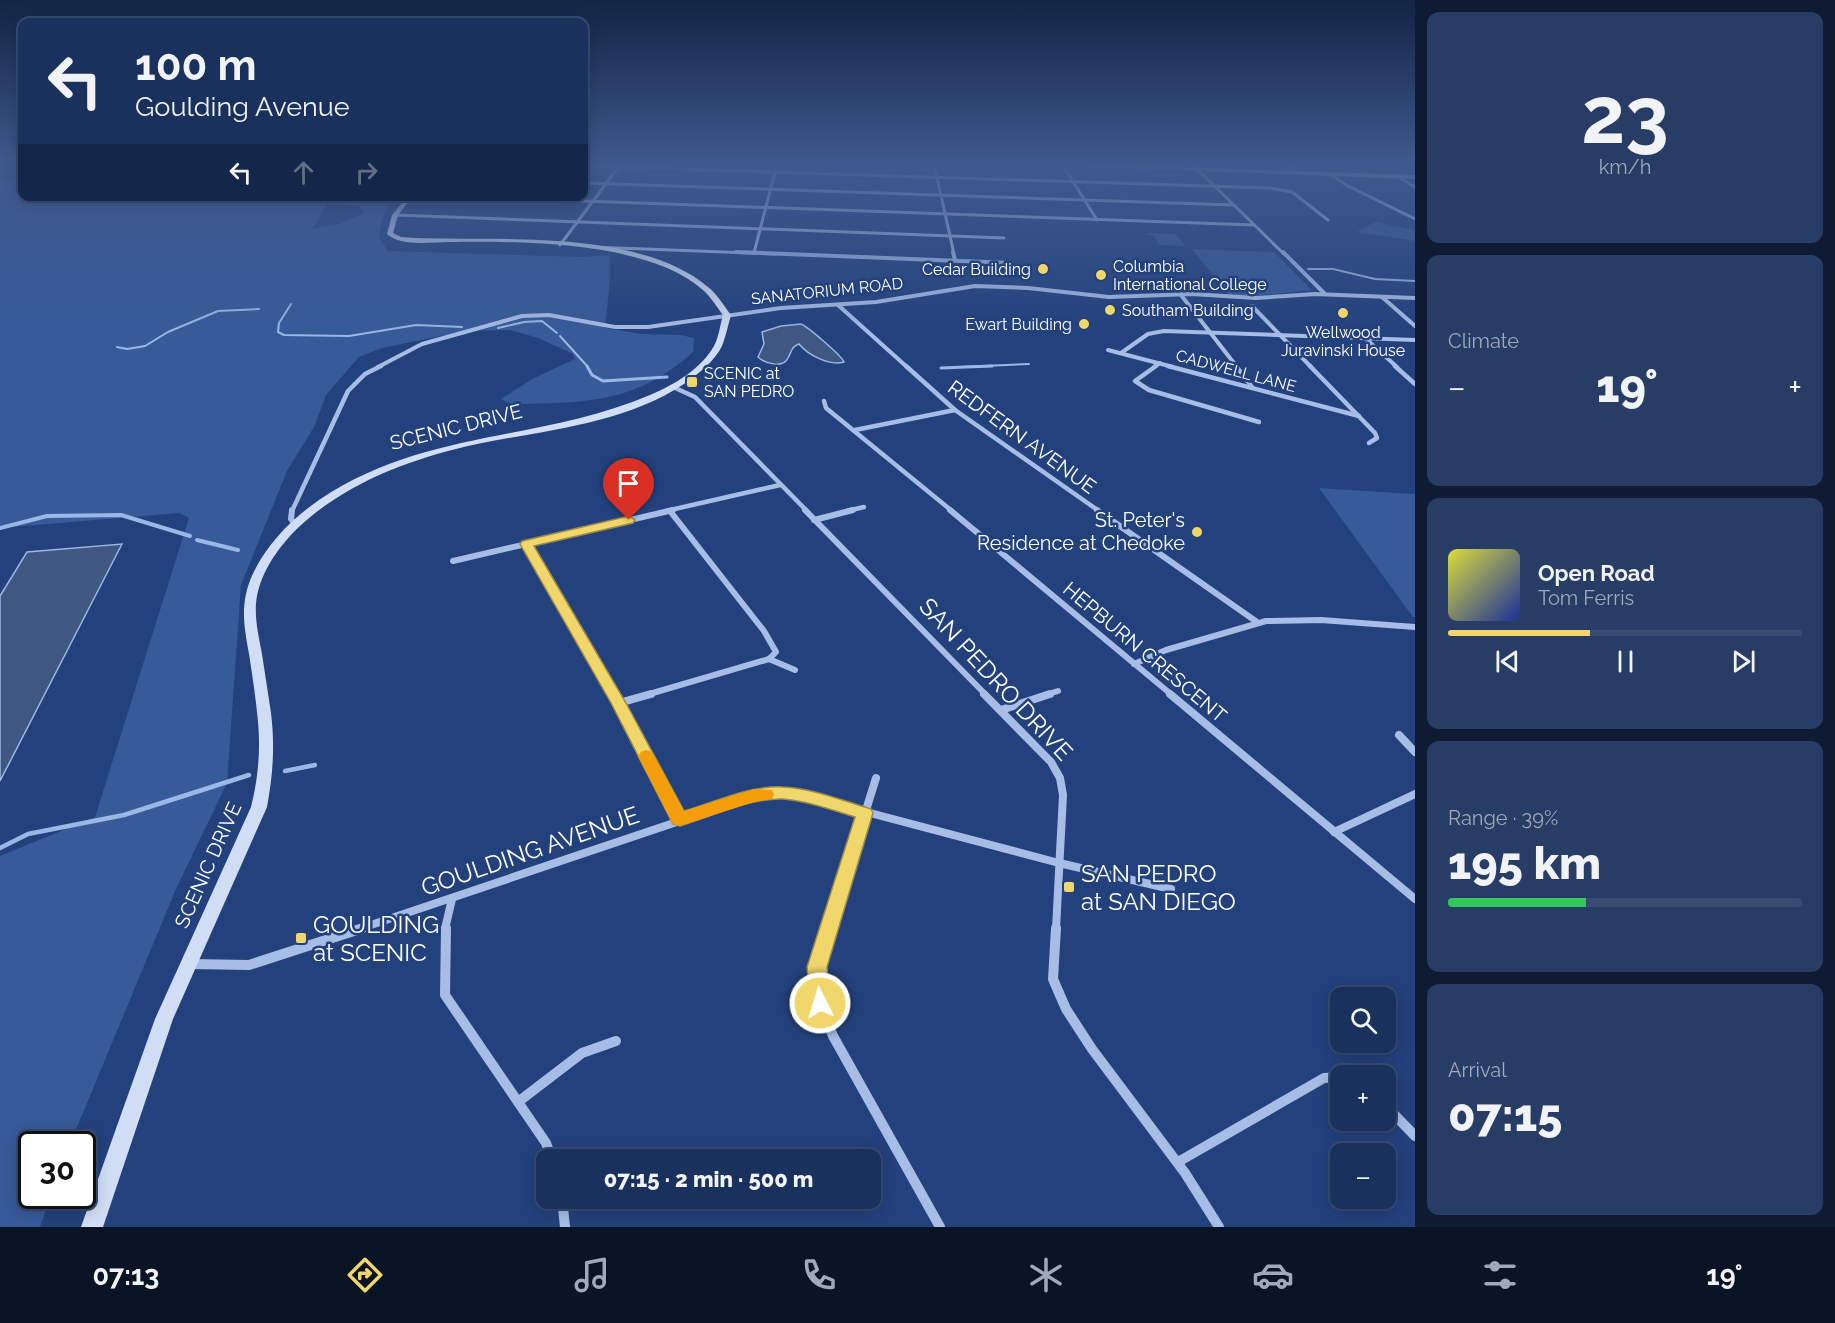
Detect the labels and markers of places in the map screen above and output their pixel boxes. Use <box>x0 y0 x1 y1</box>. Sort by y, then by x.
place label: Columbia International College <box>1113 257 1267 294</box>
place label: Cedar Building <box>922 260 1031 279</box>
marker: Cedar Building <box>1036 262 1050 276</box>
marker: Columbia International College <box>1094 268 1108 282</box>
place label: Southam Building <box>1122 301 1254 320</box>
marker: Southam Building <box>1103 303 1117 317</box>
marker: Wellwood Juravinski House <box>1336 306 1350 320</box>
place label: Ewart Building <box>965 315 1072 334</box>
marker: Ewart Building <box>1077 317 1091 331</box>
place label: Wellwood Juravinski House <box>1281 323 1405 360</box>
place label: SCENIC at SAN PEDRO <box>704 364 794 401</box>
marker: SCENIC at SAN PEDRO <box>685 375 699 389</box>
pin <box>603 458 654 520</box>
place label: St. Peter's Residence at Chedoke <box>977 508 1185 555</box>
marker: St. Peter's Residence at Chedoke <box>1190 525 1204 539</box>
place label: SAN PEDRO at SAN DIEGO <box>1081 859 1236 916</box>
marker: SAN PEDRO at SAN DIEGO <box>1062 880 1076 894</box>
place label: GOULDING at SCENIC <box>313 910 439 967</box>
marker: GOULDING at SCENIC <box>294 931 308 945</box>

